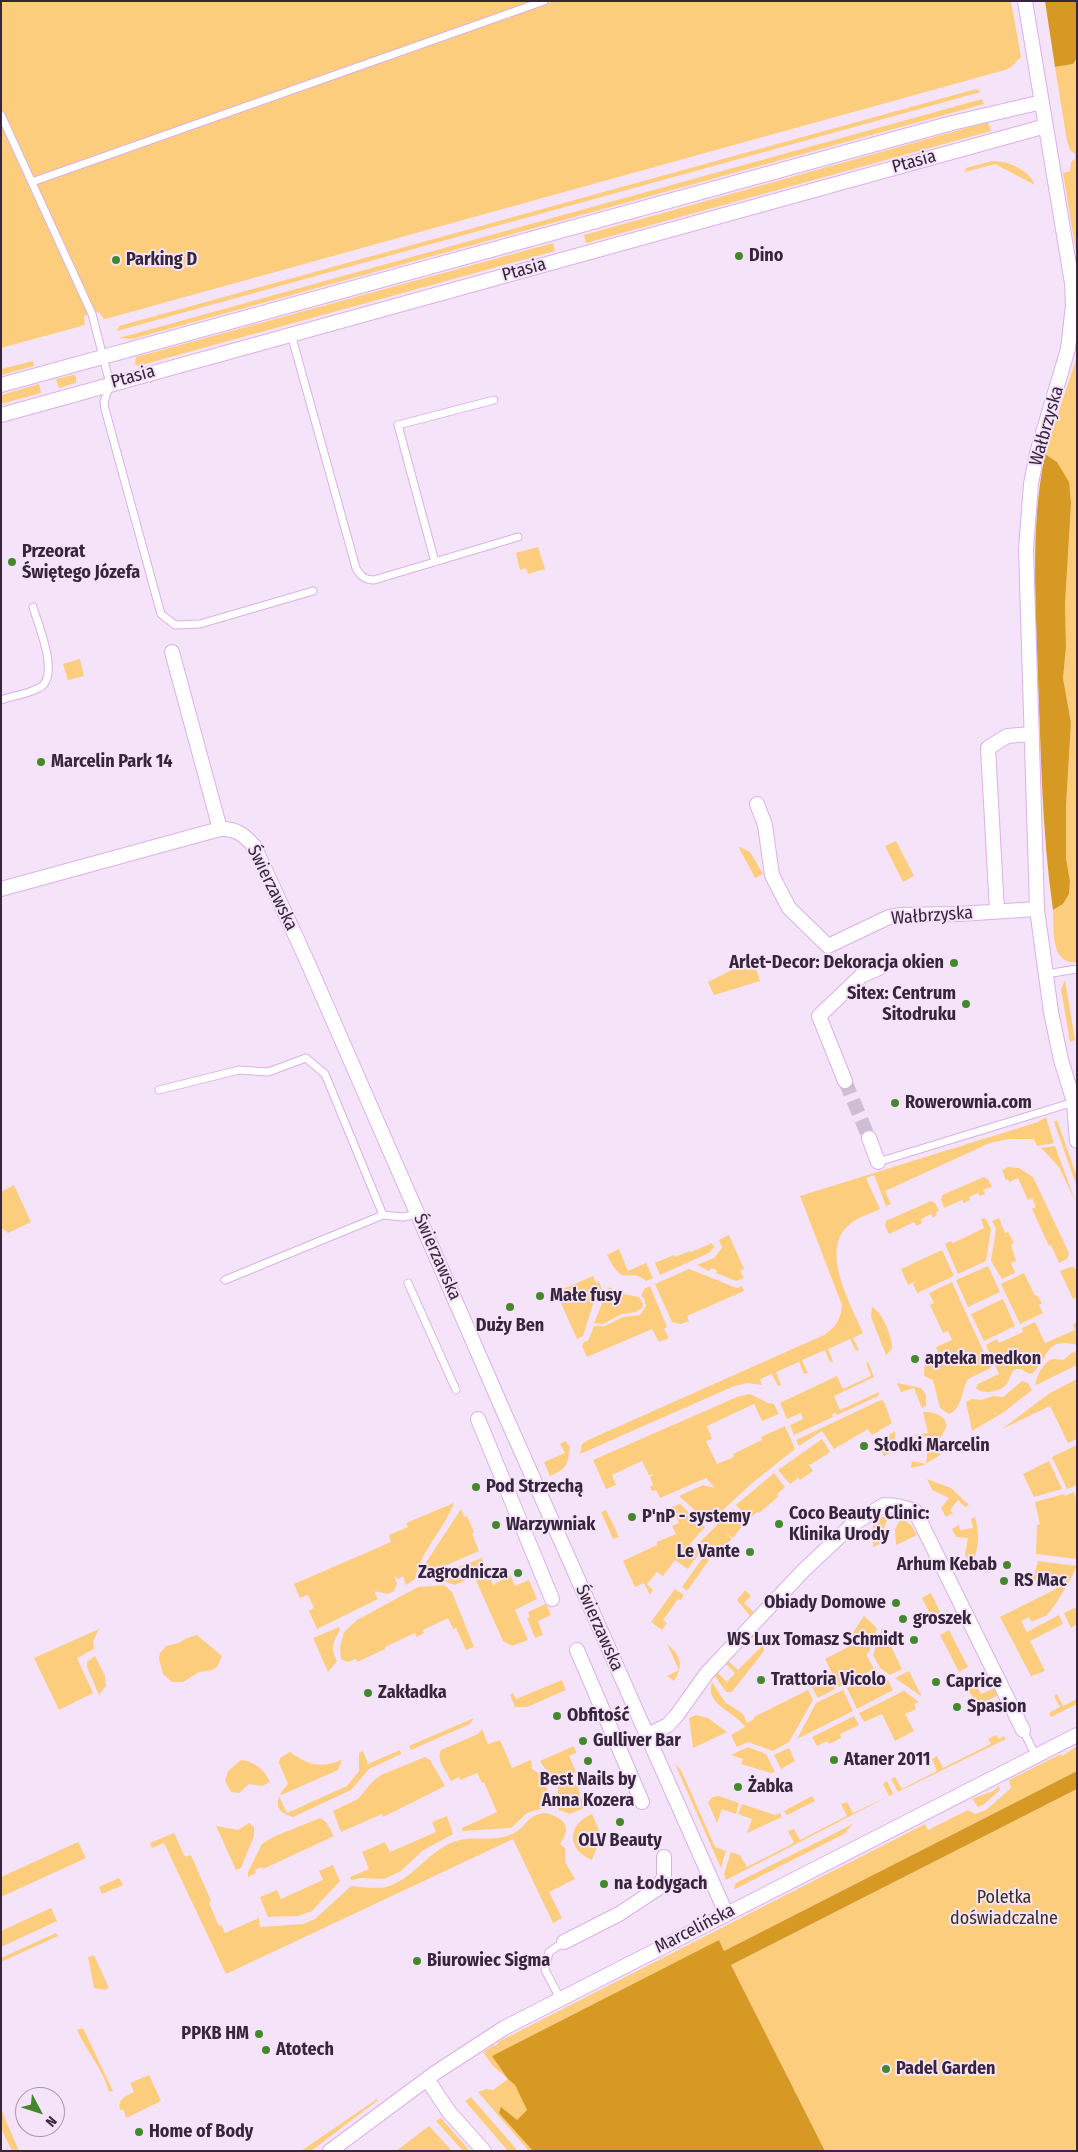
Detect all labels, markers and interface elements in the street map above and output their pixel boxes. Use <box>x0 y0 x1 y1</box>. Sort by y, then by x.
street label: Ptasia <box>890 146 938 178</box>
place label: Dino <box>749 245 783 267</box>
place label: Parking D <box>126 249 197 271</box>
marker: Dino <box>733 250 745 262</box>
marker: Parking D <box>110 254 122 266</box>
street label: Ptasia <box>500 254 548 286</box>
street label: Ptasia <box>109 361 157 393</box>
street label: Wałbrzyska <box>1025 384 1069 468</box>
place label: Przeorat Świętego Józefa <box>22 541 140 584</box>
marker: Przeorat Świętego Józefa <box>6 556 18 568</box>
place label: Marcelin Park 14 <box>51 751 173 773</box>
marker: Marcelin Park 14 <box>35 756 47 768</box>
street label: Świerzawska <box>242 842 302 934</box>
street label: Wałbrzyska <box>890 902 974 930</box>
place label: Arlet-Decor: Dekoracja okien <box>729 952 944 974</box>
marker: Arlet-Decor: Dekoracja okien <box>948 957 960 969</box>
place label: Sitex: Centrum Sitodruku <box>847 983 956 1026</box>
marker: Sitex: Centrum Sitodruku <box>960 998 972 1010</box>
place label: Rowerownia.com <box>905 1092 1032 1114</box>
marker: Rowerownia.com <box>889 1097 901 1109</box>
street label: Świerzawska <box>408 1210 466 1304</box>
place label: Małe fusy <box>550 1285 622 1307</box>
marker: Małe fusy <box>534 1290 546 1302</box>
marker: Duży Ben <box>504 1301 516 1313</box>
place label: Duży Ben <box>476 1315 544 1337</box>
place label: apteka medkon <box>925 1348 1041 1370</box>
marker: apteka medkon <box>909 1353 921 1365</box>
place label: Słodki Marcelin <box>874 1435 990 1457</box>
marker: Słodki Marcelin <box>858 1440 870 1452</box>
place label: Pod Strzechą <box>486 1476 583 1498</box>
marker: Pod Strzechą <box>470 1481 482 1493</box>
place label: Coco Beauty Clinic: Klinika Urody <box>789 1503 929 1546</box>
place label: P'nP - systemy <box>642 1506 751 1528</box>
marker: P'nP - systemy <box>626 1511 638 1523</box>
place label: Warzywniak <box>506 1514 595 1536</box>
marker: Coco Beauty Clinic: Klinika Urody <box>773 1518 785 1530</box>
marker: Warzywniak <box>490 1519 502 1531</box>
place label: Le Vante <box>677 1541 740 1563</box>
marker: Le Vante <box>744 1546 756 1558</box>
place label: Arhum Kebab <box>897 1554 997 1576</box>
marker: Arhum Kebab <box>1001 1559 1013 1571</box>
place label: Zagrodnicza <box>418 1562 508 1584</box>
marker: Zagrodnicza <box>512 1567 524 1579</box>
place label: RS Mac <box>1014 1570 1067 1592</box>
marker: RS Mac <box>998 1575 1010 1587</box>
street label: Świerzawska <box>570 1581 628 1675</box>
place label: Obiady Domowe <box>764 1592 886 1614</box>
marker: Obiady Domowe <box>890 1597 902 1609</box>
place label: groszek <box>913 1608 971 1630</box>
marker: groszek <box>897 1613 909 1625</box>
place label: WS Lux Tomasz Schmidt <box>727 1629 904 1651</box>
marker: WS Lux Tomasz Schmidt <box>908 1634 920 1646</box>
place label: Trattoria Vicolo <box>771 1669 886 1691</box>
place label: Caprice <box>946 1671 1002 1693</box>
marker: Trattoria Vicolo <box>755 1674 767 1686</box>
marker: Caprice <box>930 1676 942 1688</box>
place label: Zakładka <box>378 1682 447 1704</box>
marker: Zakładka <box>362 1687 374 1699</box>
place label: Spasion <box>967 1696 1026 1718</box>
marker: Spasion <box>951 1701 963 1713</box>
place label: Obfitość <box>567 1705 629 1727</box>
marker: Obfitość <box>551 1710 563 1722</box>
place label: Gulliver Bar <box>593 1730 681 1752</box>
marker: Gulliver Bar <box>577 1735 589 1747</box>
place label: Ataner 2011 <box>844 1749 930 1771</box>
marker: Ataner 2011 <box>828 1754 840 1766</box>
marker: Best Nails by Anna Kozera <box>582 1755 594 1767</box>
place label: Best Nails by Anna Kozera <box>540 1769 636 1812</box>
place label: Żabka <box>748 1776 793 1798</box>
marker: Żabka <box>732 1781 744 1793</box>
marker: OLV Beauty <box>614 1816 626 1828</box>
place label: OLV Beauty <box>578 1830 662 1852</box>
place label: na Łodygach <box>614 1873 708 1895</box>
marker: na Łodygach <box>598 1878 610 1890</box>
park label: Poletka doświadczalne <box>950 1887 1058 1930</box>
street label: Marcelińska <box>651 1900 739 1958</box>
place label: Biurowiec Sigma <box>427 1950 550 1972</box>
marker: Biurowiec Sigma <box>411 1955 423 1967</box>
place label: PPKB HM <box>181 2023 249 2045</box>
marker: PPKB HM <box>253 2028 265 2040</box>
place label: Atotech <box>276 2039 334 2061</box>
marker: Atotech <box>260 2044 272 2056</box>
place label: Padel Garden <box>896 2058 996 2080</box>
marker: Padel Garden <box>880 2063 892 2075</box>
north arrow <box>15 2087 65 2137</box>
text: N <box>42 2113 60 2130</box>
place label: Home of Body <box>149 2121 253 2143</box>
marker: Home of Body <box>133 2126 145 2138</box>

